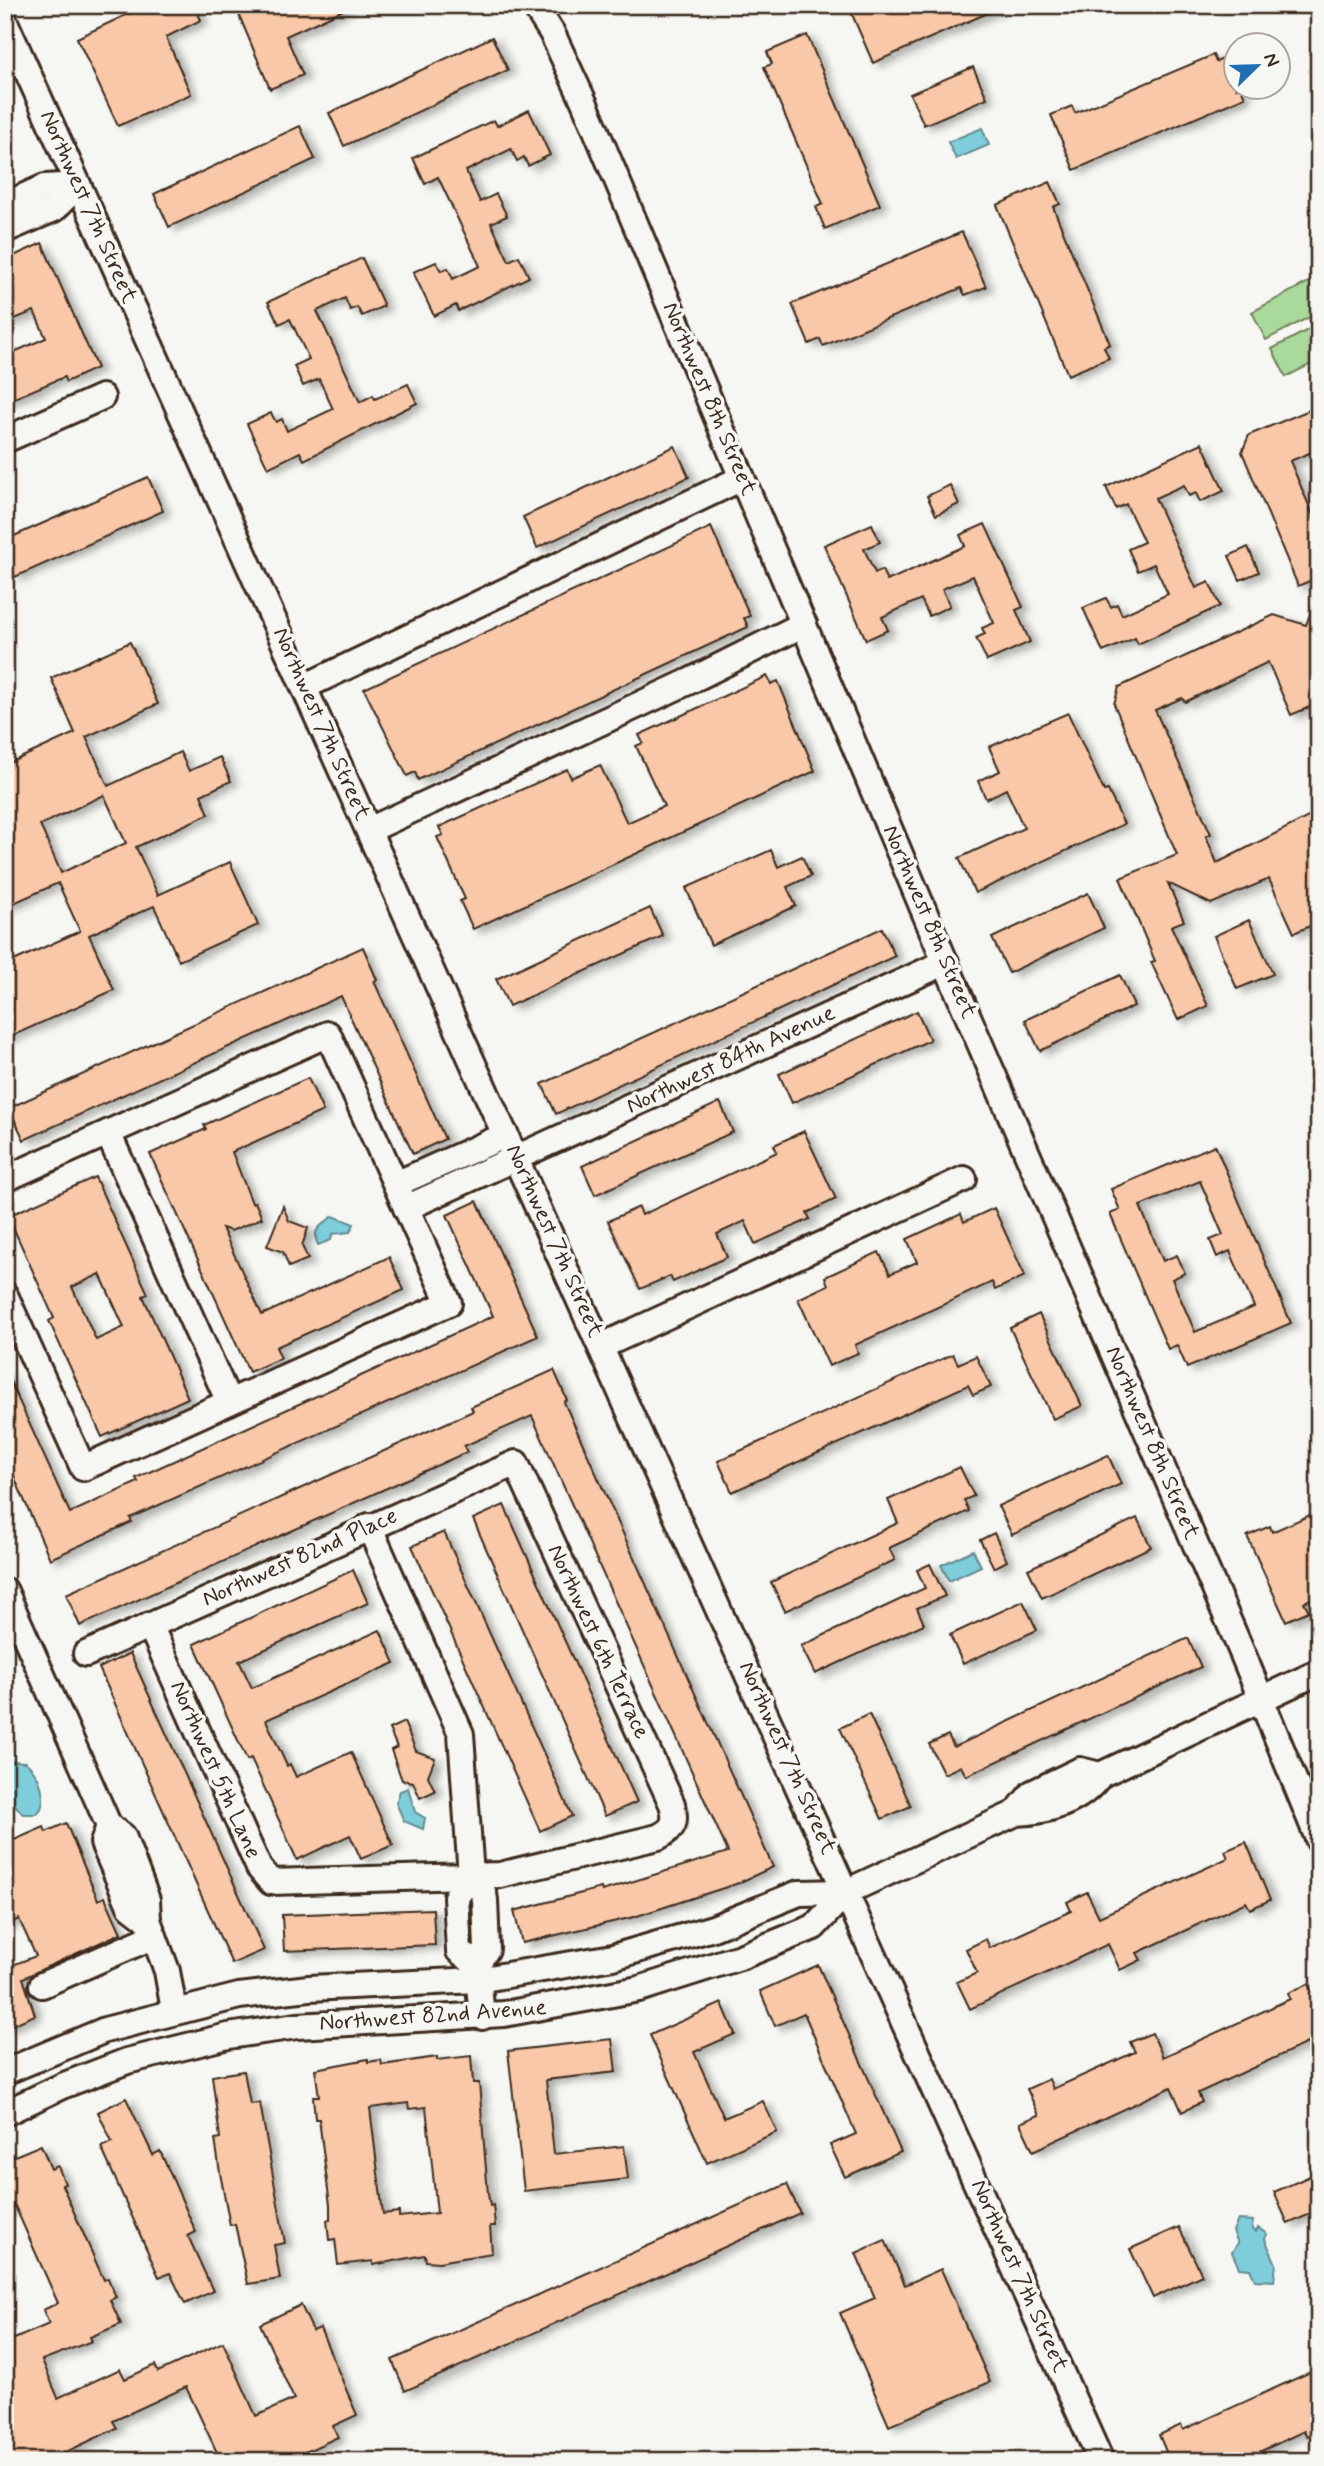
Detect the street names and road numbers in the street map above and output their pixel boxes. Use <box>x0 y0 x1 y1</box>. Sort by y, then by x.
street label: Northwest 7th Street <box>32 106 144 309</box>
street label: Northwest 8th Street <box>655 298 763 501</box>
street label: Northwest 7th Street <box>265 623 377 826</box>
street label: Northwest 8th Street <box>875 821 983 1024</box>
street label: Northwest 84th Avenue <box>622 998 840 1122</box>
street label: Northwest 7th Street <box>498 1140 610 1343</box>
street label: Northwest 8th Street <box>1098 1342 1206 1545</box>
street label: Northwest 82nd Place <box>198 1501 402 1615</box>
street label: Northwest 6th Terrace <box>540 1540 656 1744</box>
street label: Northwest 7th Street <box>731 1657 843 1860</box>
street label: Northwest 5th Lane <box>162 1676 268 1864</box>
street label: Northwest 82nd Avenue <box>318 1993 548 2039</box>
street label: Northwest 7th Street <box>963 2175 1075 2378</box>

